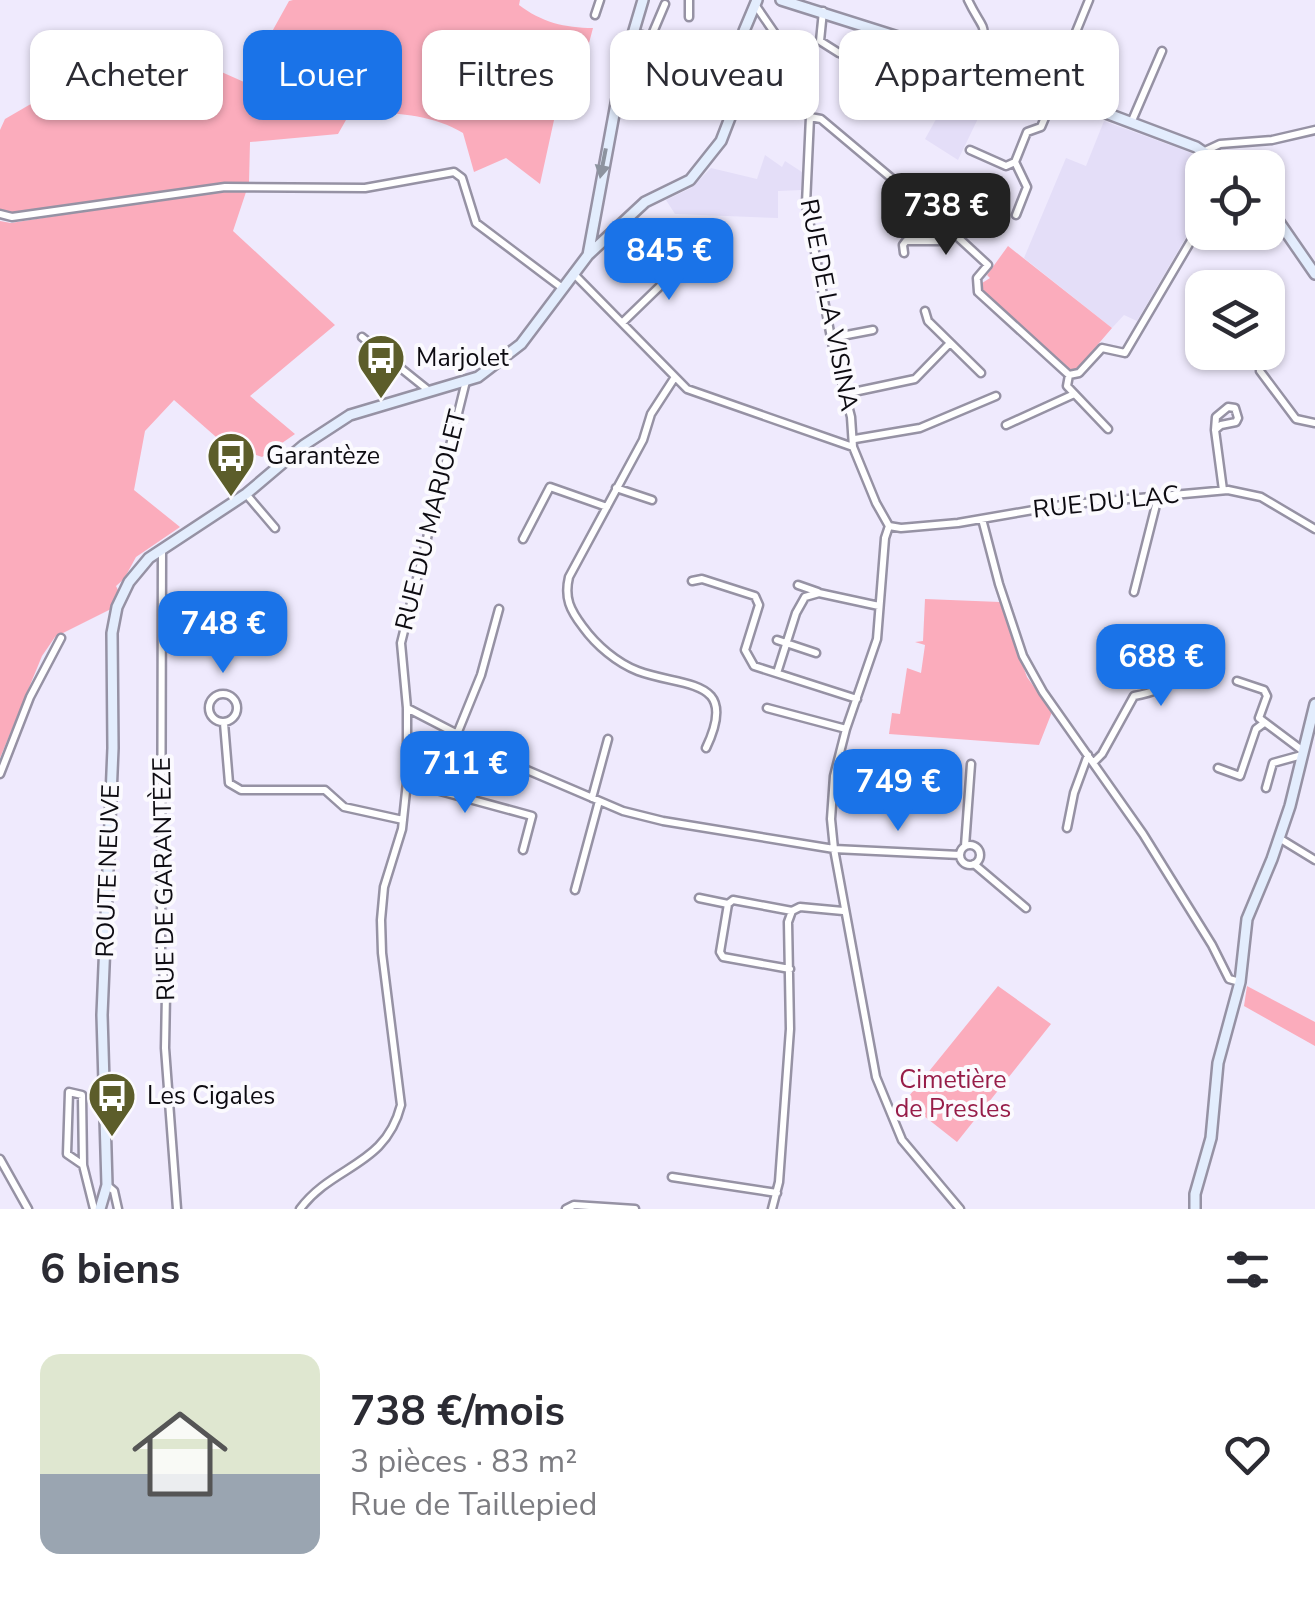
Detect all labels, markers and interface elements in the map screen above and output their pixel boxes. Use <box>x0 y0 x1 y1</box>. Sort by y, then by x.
chip: Acheter <box>30 30 223 120</box>
chip: Louer <box>243 30 402 120</box>
chip: Filtres <box>422 30 590 120</box>
chip: Nouveau <box>610 30 819 120</box>
chip: Appartement <box>839 30 1119 120</box>
one-way arrow <box>594 147 610 178</box>
map controls <box>1185 150 1285 370</box>
button: locate <box>1185 150 1285 250</box>
pin: 738 € <box>876 173 1016 258</box>
text: 738 € <box>903 184 989 227</box>
street label: RUE DE LA VISINA <box>792 196 866 414</box>
pin: 845 € <box>599 218 739 303</box>
text: 845 € <box>626 229 712 272</box>
button: layers <box>1185 270 1285 370</box>
bus stop icon: Marjolet <box>355 332 407 400</box>
place label: Marjolet <box>416 341 509 375</box>
street label: RUE DU MARJOLET <box>387 406 475 634</box>
bus stop icon: Garantèze <box>205 430 257 498</box>
place label: Garantèze <box>266 439 380 473</box>
street label: RUE DU LAC <box>1031 477 1181 527</box>
pin: 748 € <box>153 591 293 676</box>
text: 748 € <box>180 602 266 645</box>
pin: 688 € <box>1091 624 1231 709</box>
text: 688 € <box>1118 635 1204 678</box>
pin: 711 € <box>395 731 535 816</box>
text: 711 € <box>422 742 508 785</box>
pin: 749 € <box>828 749 968 834</box>
street label: RUE DE GARANTÈZE <box>145 757 183 1001</box>
text: 749 € <box>855 760 941 803</box>
street label: ROUTE NEUVE <box>88 784 128 958</box>
park label: Cimetière de Presles <box>895 1063 1011 1126</box>
bus stop icon: Les Cigales <box>86 1070 138 1138</box>
place label: Les Cigales <box>147 1079 275 1113</box>
text: 6 biens <box>40 1241 180 1298</box>
icon: filters <box>1220 1242 1275 1297</box>
text: 738 €/mois <box>350 1383 565 1440</box>
icon: home <box>120 1394 240 1514</box>
icon: heart <box>1220 1427 1275 1482</box>
text: 3 pièces · 83 m² <box>350 1440 577 1483</box>
text: Rue de Taillepied <box>350 1483 597 1526</box>

